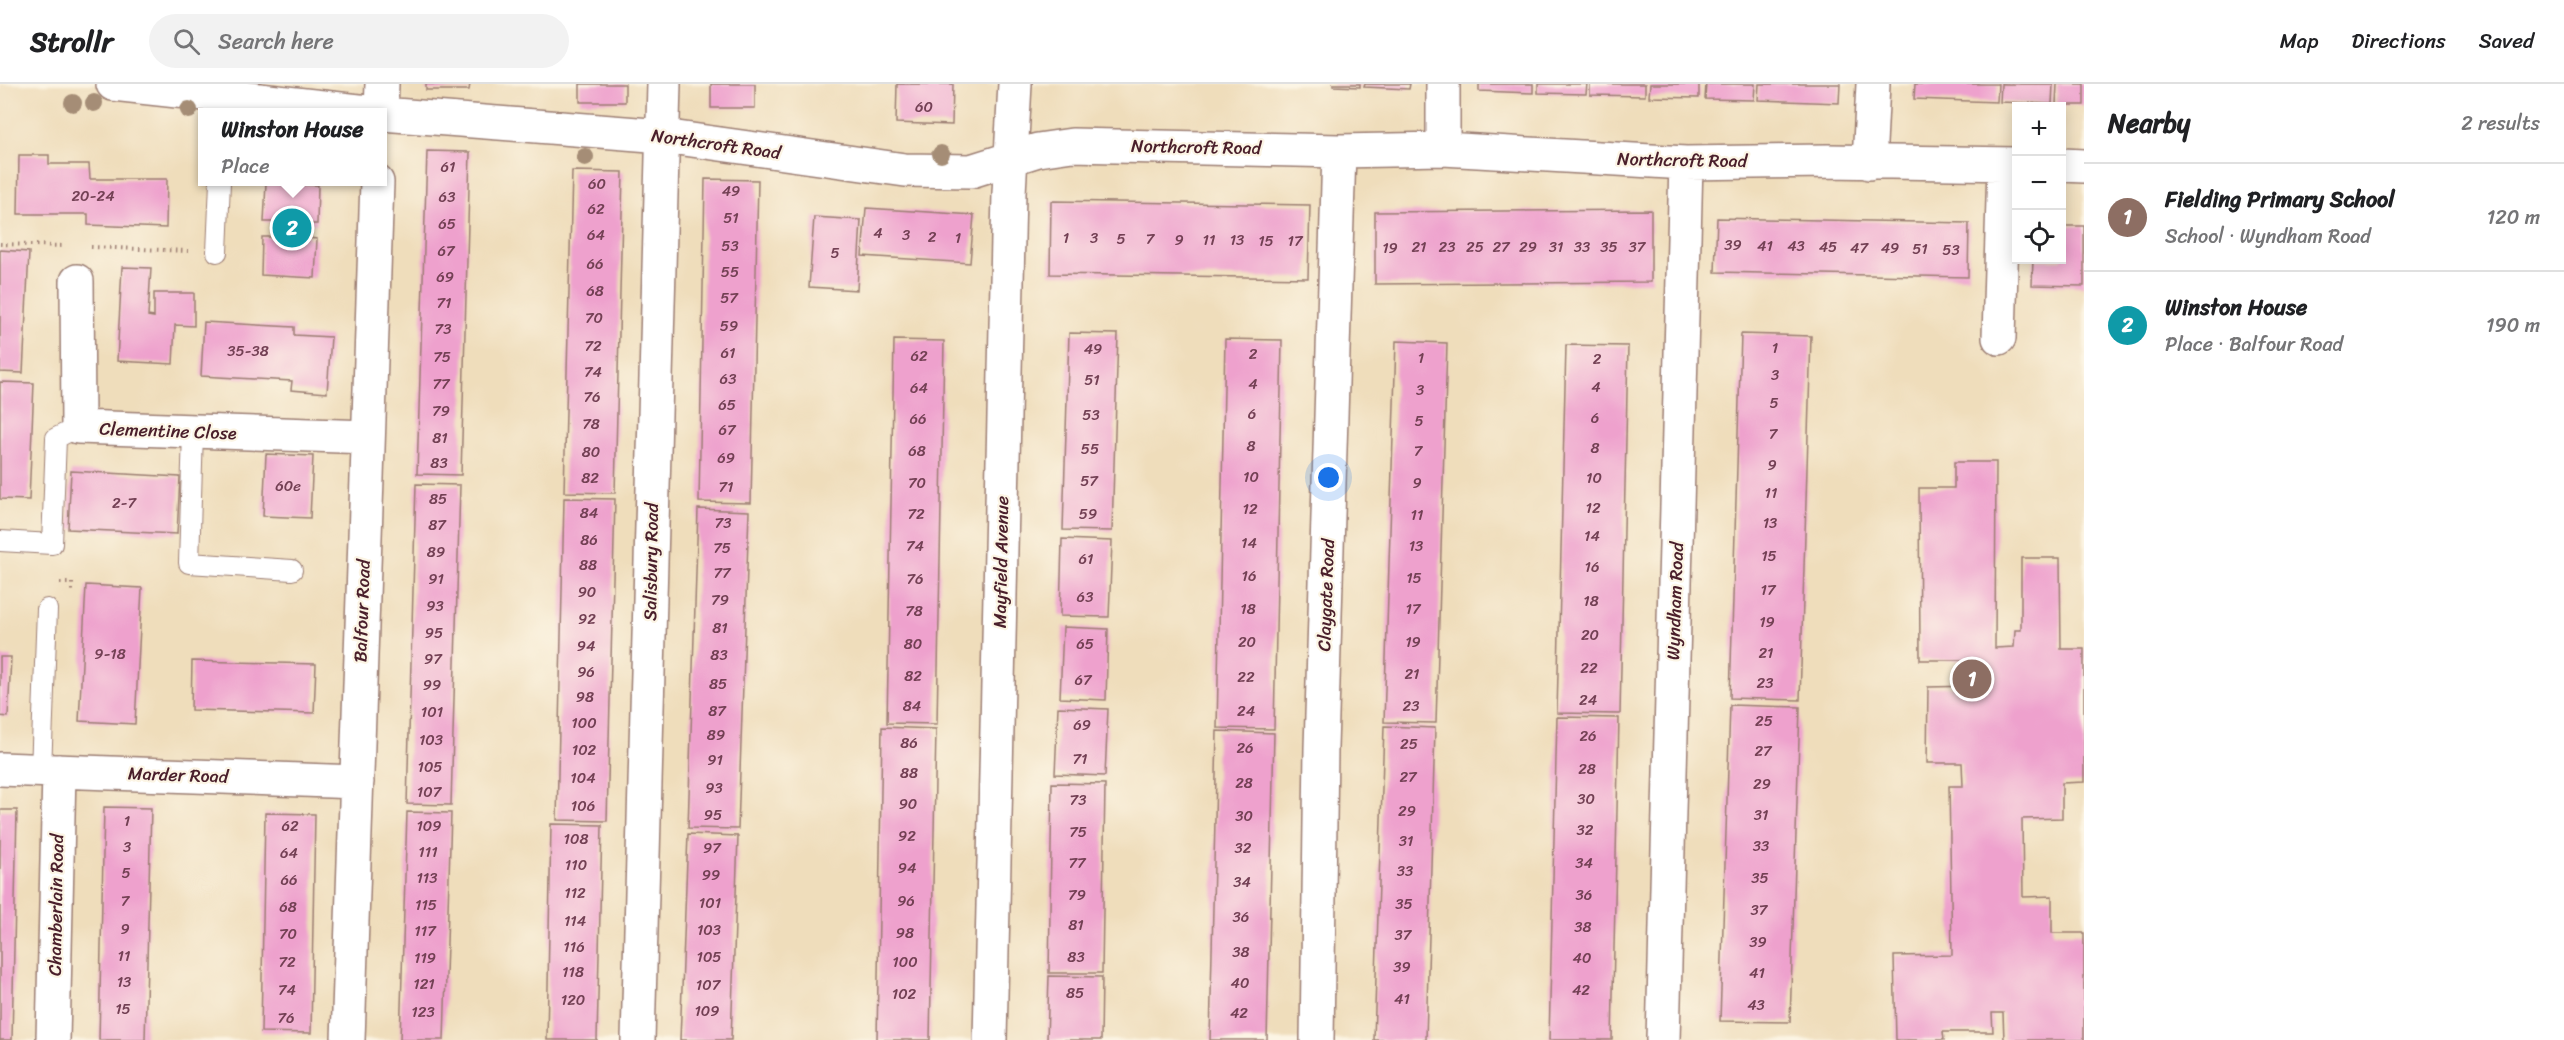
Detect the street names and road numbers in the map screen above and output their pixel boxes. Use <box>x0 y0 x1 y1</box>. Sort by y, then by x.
street label: Northcroft Road <box>649 119 784 169</box>
street label: Northcroft Road <box>1131 130 1263 164</box>
street label: Northcroft Road <box>1617 143 1749 177</box>
street label: Clementine Close <box>99 413 238 449</box>
street label: Mayfield Avenue <box>984 496 1018 628</box>
street label: Salisbury Road <box>634 501 668 621</box>
street label: Claygate Road <box>1308 537 1344 652</box>
street label: Wyndham Road <box>1657 540 1693 661</box>
street label: Balfour Road <box>344 558 380 663</box>
street label: Marder Road <box>127 757 230 793</box>
street label: Chamberlain Road <box>39 832 73 976</box>

